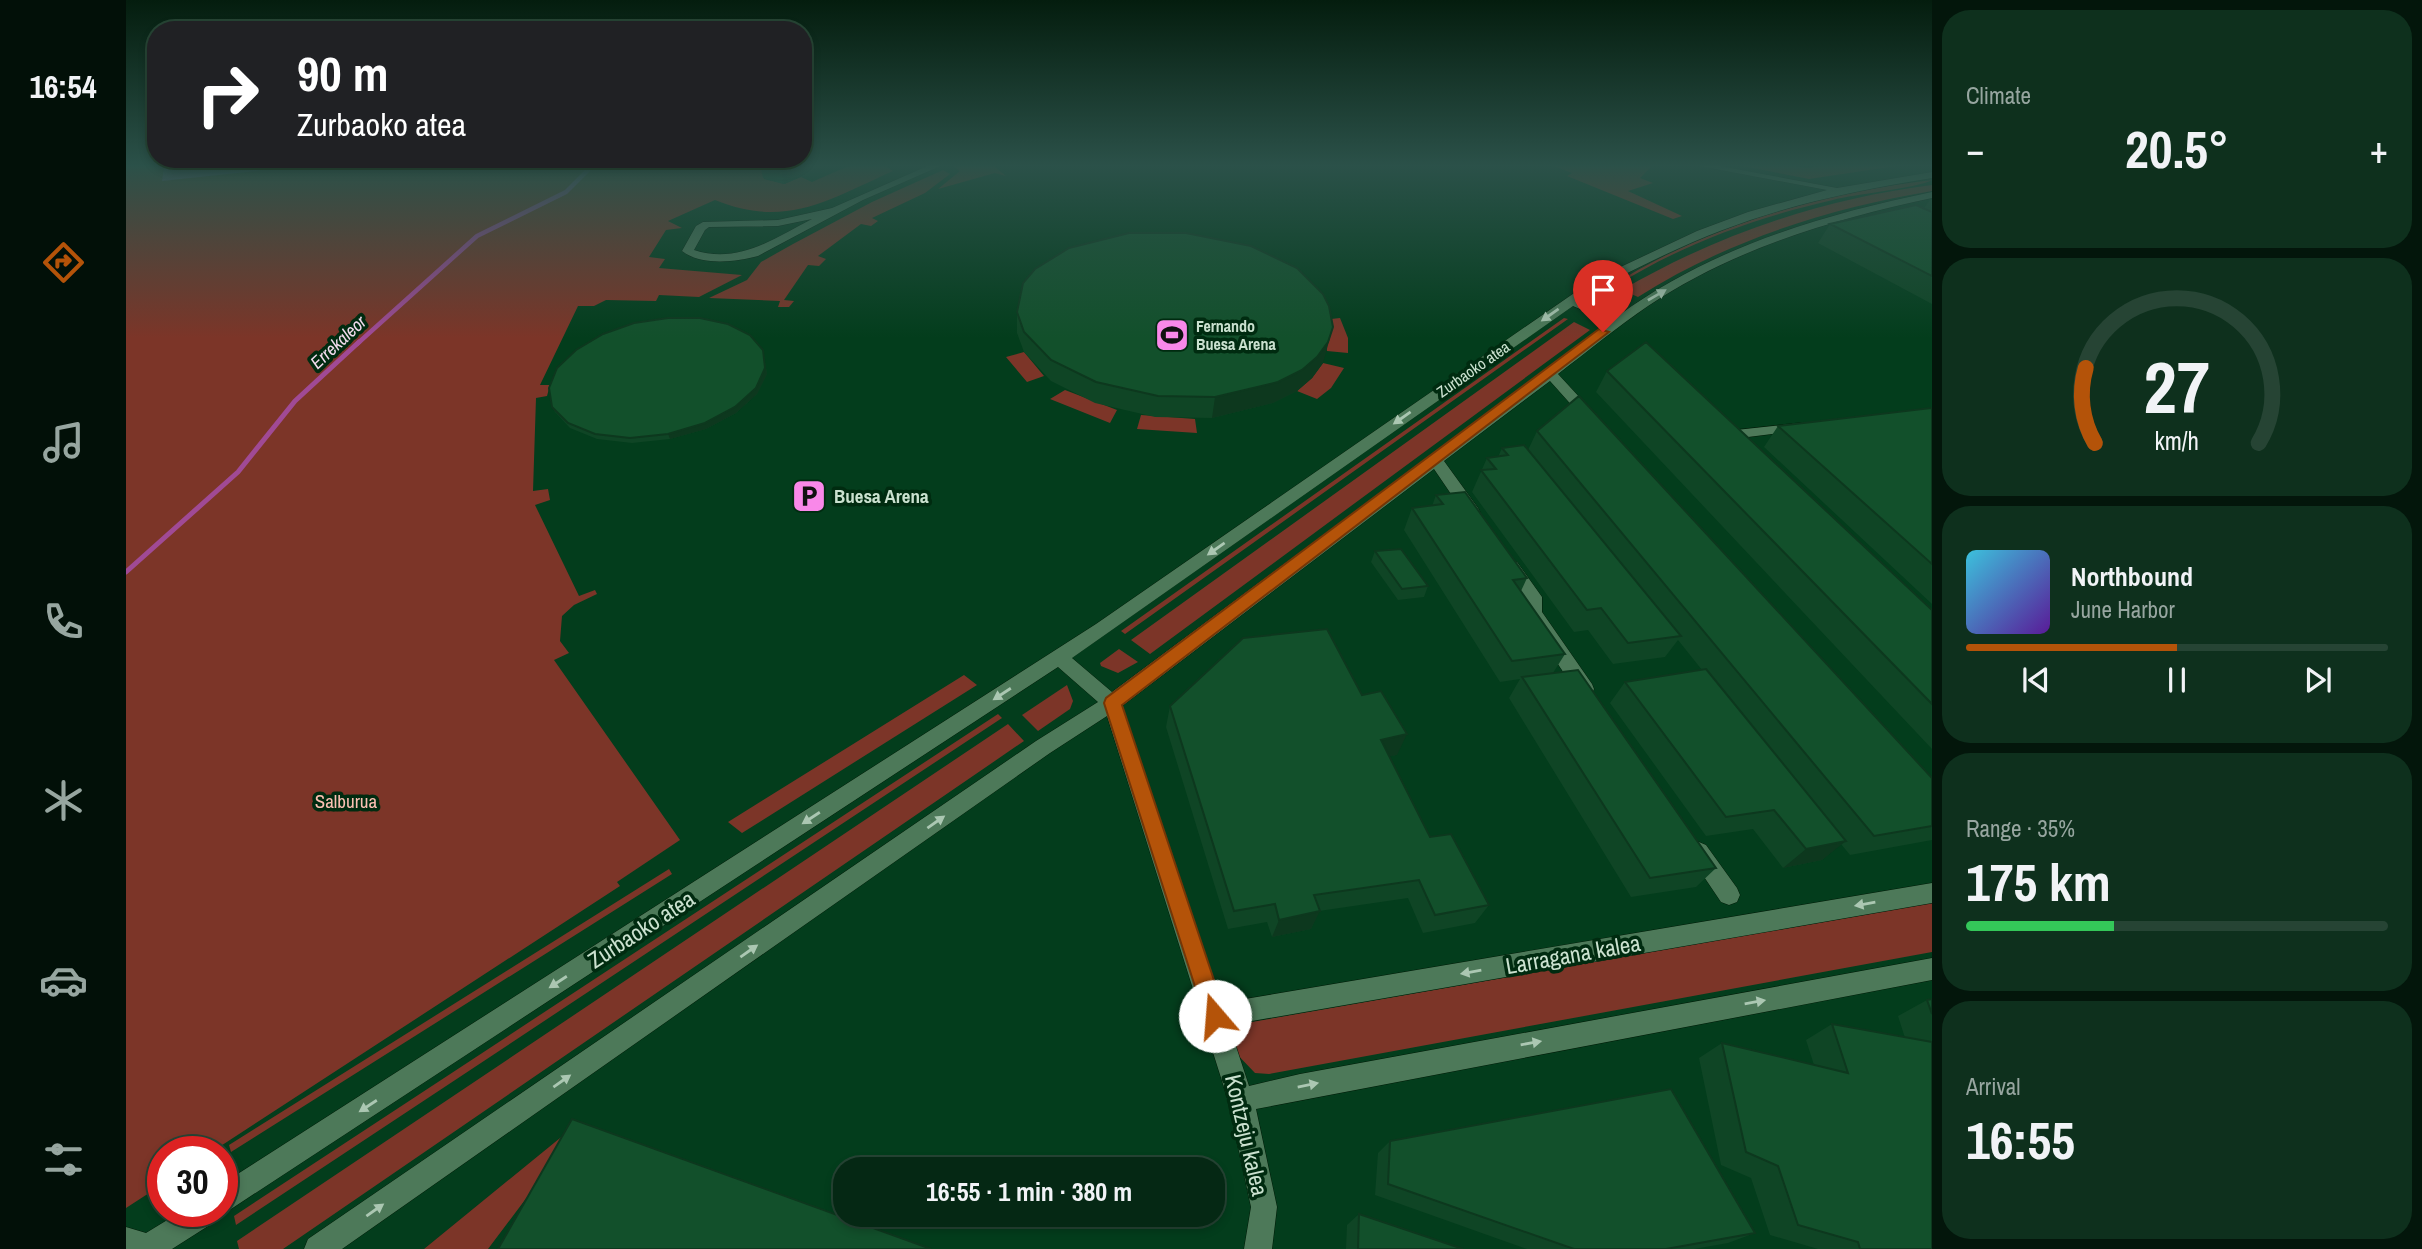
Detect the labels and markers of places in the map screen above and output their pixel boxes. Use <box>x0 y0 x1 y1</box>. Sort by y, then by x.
pin <box>1573 260 1633 332</box>
place label: Fernando Buesa Arena <box>1196 315 1276 355</box>
sports icon: Fernando Buesa Arena <box>1153 316 1191 354</box>
parking icon: Buesa Arena <box>790 477 828 515</box>
place label: Buesa Arena <box>834 483 929 509</box>

